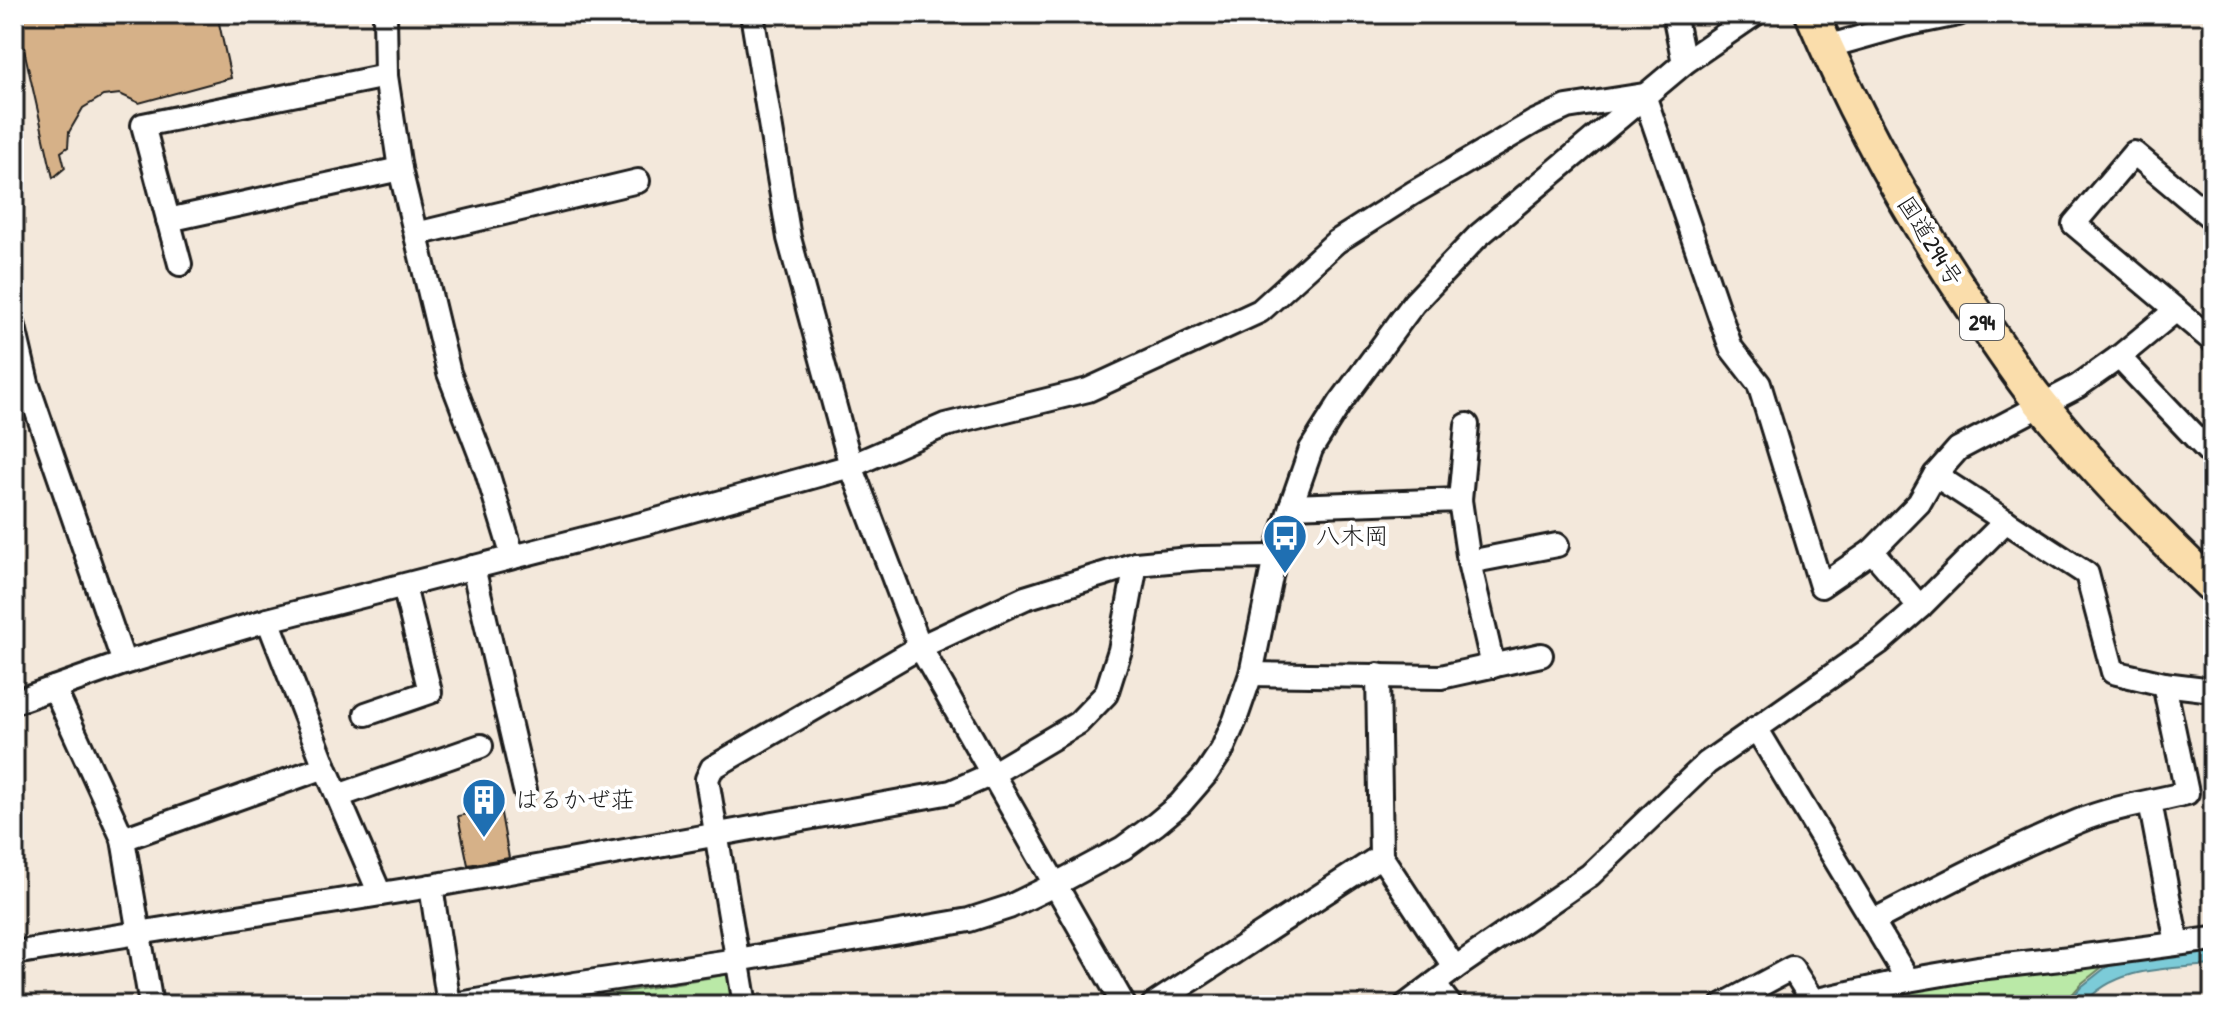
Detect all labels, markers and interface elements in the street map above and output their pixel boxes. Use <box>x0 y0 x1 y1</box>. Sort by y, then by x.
street label: 国道294号 <box>1891 189 1971 292</box>
road number: 294 <box>1960 304 2004 340</box>
bus stop icon: 八木岡 <box>1261 512 1309 575</box>
place label: 八木岡 <box>1316 519 1388 551</box>
building icon: はるかぜ荘 <box>460 776 508 839</box>
place label: はるかぜ荘 <box>515 783 635 815</box>

